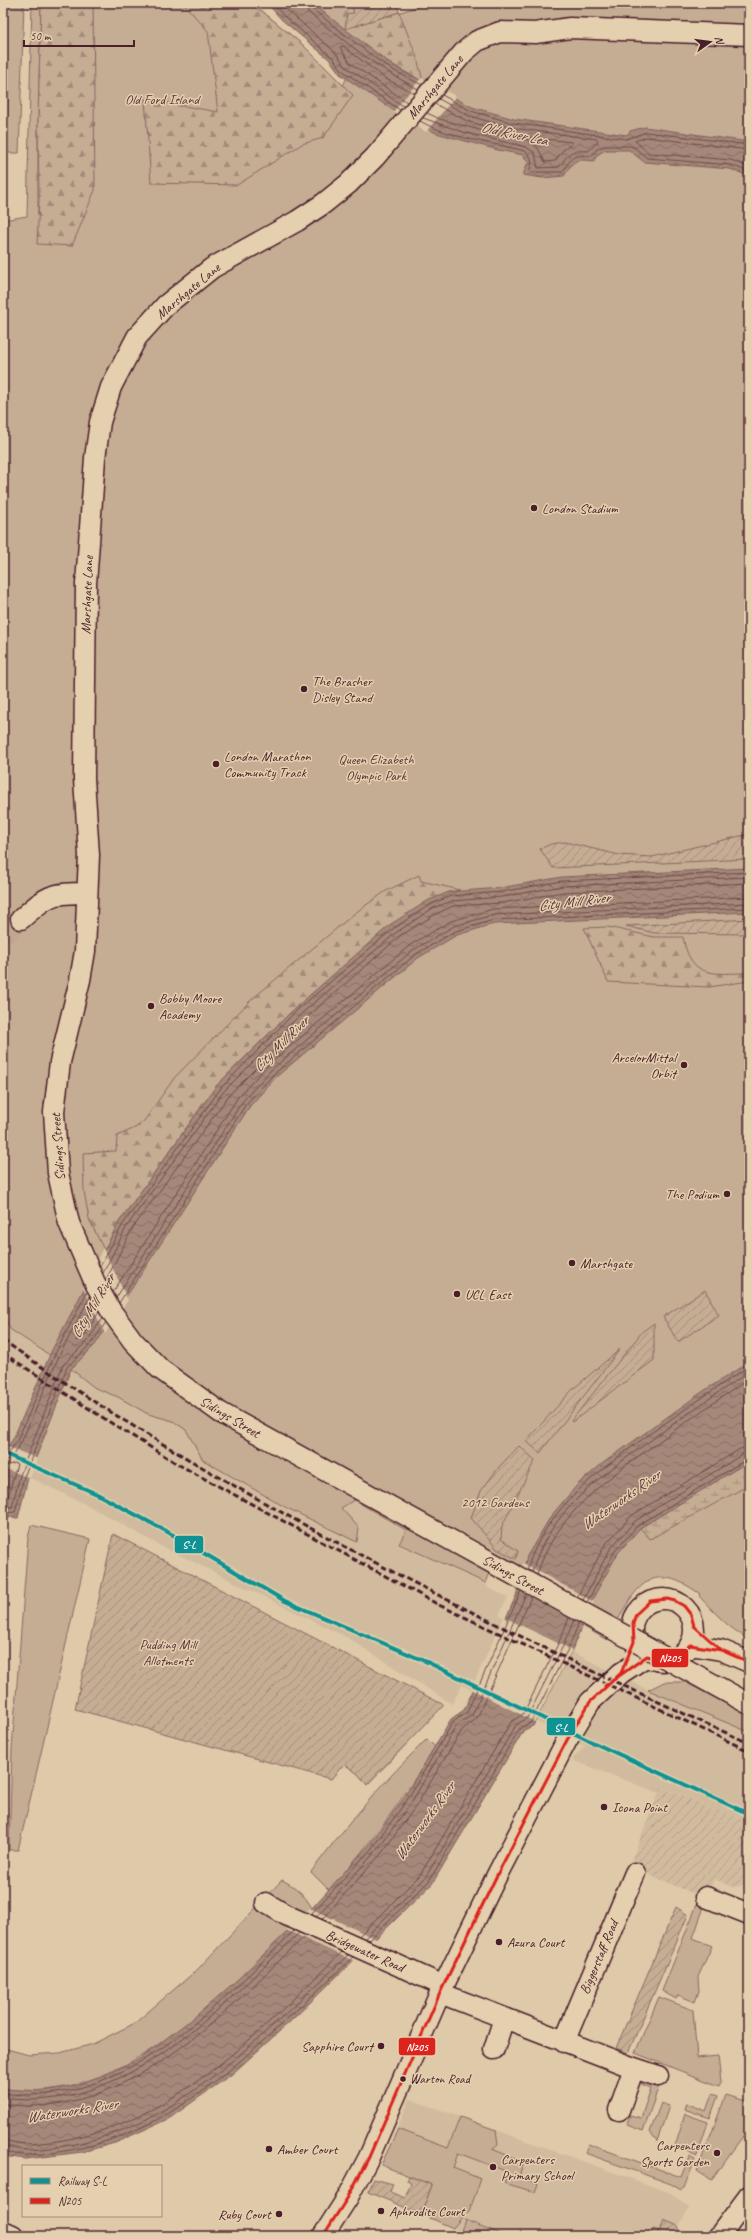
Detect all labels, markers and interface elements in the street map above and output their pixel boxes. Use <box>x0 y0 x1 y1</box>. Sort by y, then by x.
scale bar <box>24 22 134 48</box>
north arrow <box>690 22 730 62</box>
text: 50 m <box>30 28 52 44</box>
text: N <box>712 35 728 47</box>
street label: Marshgate Lane <box>403 50 468 123</box>
park label: Old Ford Island <box>125 91 202 108</box>
water label: Old River Lea <box>479 118 550 151</box>
street label: Marshgate Lane <box>152 258 225 323</box>
place label: London Stadium <box>542 500 619 517</box>
marker: London Stadium <box>529 503 539 513</box>
street label: Marshgate Lane <box>77 554 97 635</box>
place label: The Brasher Disley Stand <box>312 673 375 706</box>
marker: The Brasher Disley Stand <box>299 684 309 694</box>
place label: London Marathon Community Track <box>224 748 311 781</box>
park label: Queen Elizabeth Olympic Park <box>338 751 414 784</box>
marker: London Marathon Community Track <box>211 759 221 769</box>
water label: City Mill River <box>537 888 613 916</box>
place label: Bobby Moore Academy <box>159 990 223 1023</box>
marker: Bobby Moore Academy <box>146 1001 156 1011</box>
water label: City Mill River <box>249 1010 315 1076</box>
place label: ArcelorMittal Orbit <box>612 1049 679 1082</box>
marker: ArcelorMittal Orbit <box>679 1060 689 1070</box>
street label: Sidings Street <box>47 1111 69 1181</box>
place label: The Podium <box>665 1186 720 1203</box>
marker: The Podium <box>722 1189 732 1199</box>
place label: Marshgate <box>580 1255 634 1272</box>
marker: Marshgate <box>567 1258 577 1268</box>
water label: City Mill River <box>66 1268 121 1342</box>
place label: UCL East <box>465 1286 512 1303</box>
marker: UCL East <box>452 1289 462 1299</box>
street label: Sidings Street <box>197 1392 264 1442</box>
water label: Waterworks River <box>578 1464 666 1534</box>
park label: 2012 Gardens <box>461 1494 530 1511</box>
line badge: S-L <box>174 1535 204 1554</box>
text: S-L <box>182 1537 197 1551</box>
street label: Sidings Street <box>479 1551 548 1599</box>
park label: Pudding Mill Allotments <box>140 1636 199 1669</box>
line badge: N205 <box>651 1648 689 1668</box>
text: N205 <box>659 1651 682 1665</box>
line badge: S-L <box>546 1717 576 1736</box>
text: S-L <box>554 1720 569 1734</box>
water label: Waterworks River <box>390 1776 461 1864</box>
place label: Icona Point <box>612 1799 669 1816</box>
marker: Icona Point <box>599 1802 609 1812</box>
street label: Biggerstaff Road <box>576 1915 623 1996</box>
street label: Bridgewater Road <box>323 1926 409 1977</box>
place label: Azura Court <box>507 1934 566 1951</box>
marker: Azura Court <box>494 1937 504 1947</box>
line badge: N205 <box>398 2037 436 2056</box>
place label: Sapphire Court <box>301 2038 375 2055</box>
text: N205 <box>406 2040 429 2054</box>
marker: Sapphire Court <box>376 2041 386 2051</box>
place label: Warton Road <box>410 2071 472 2087</box>
marker: Warton Road <box>398 2074 408 2084</box>
water label: Waterworks River <box>25 2094 121 2128</box>
place label: Carpenters Sports Garden <box>640 2137 710 2170</box>
place label: Amber Court <box>277 2141 339 2158</box>
marker: Amber Court <box>264 2144 274 2154</box>
marker: Carpenters Sports Garden <box>712 2148 722 2158</box>
place label: Carpenters Primary School <box>501 2151 576 2184</box>
marker: Carpenters Primary School <box>488 2162 498 2172</box>
legend <box>22 2165 162 2217</box>
text: Railway S-L <box>58 2173 108 2189</box>
text: N205 <box>58 2193 82 2209</box>
place label: Aphrodite Court <box>389 2203 466 2220</box>
place label: Ruby Court <box>218 2206 272 2223</box>
marker: Aphrodite Court <box>376 2206 386 2216</box>
marker: Ruby Court <box>274 2209 284 2219</box>

